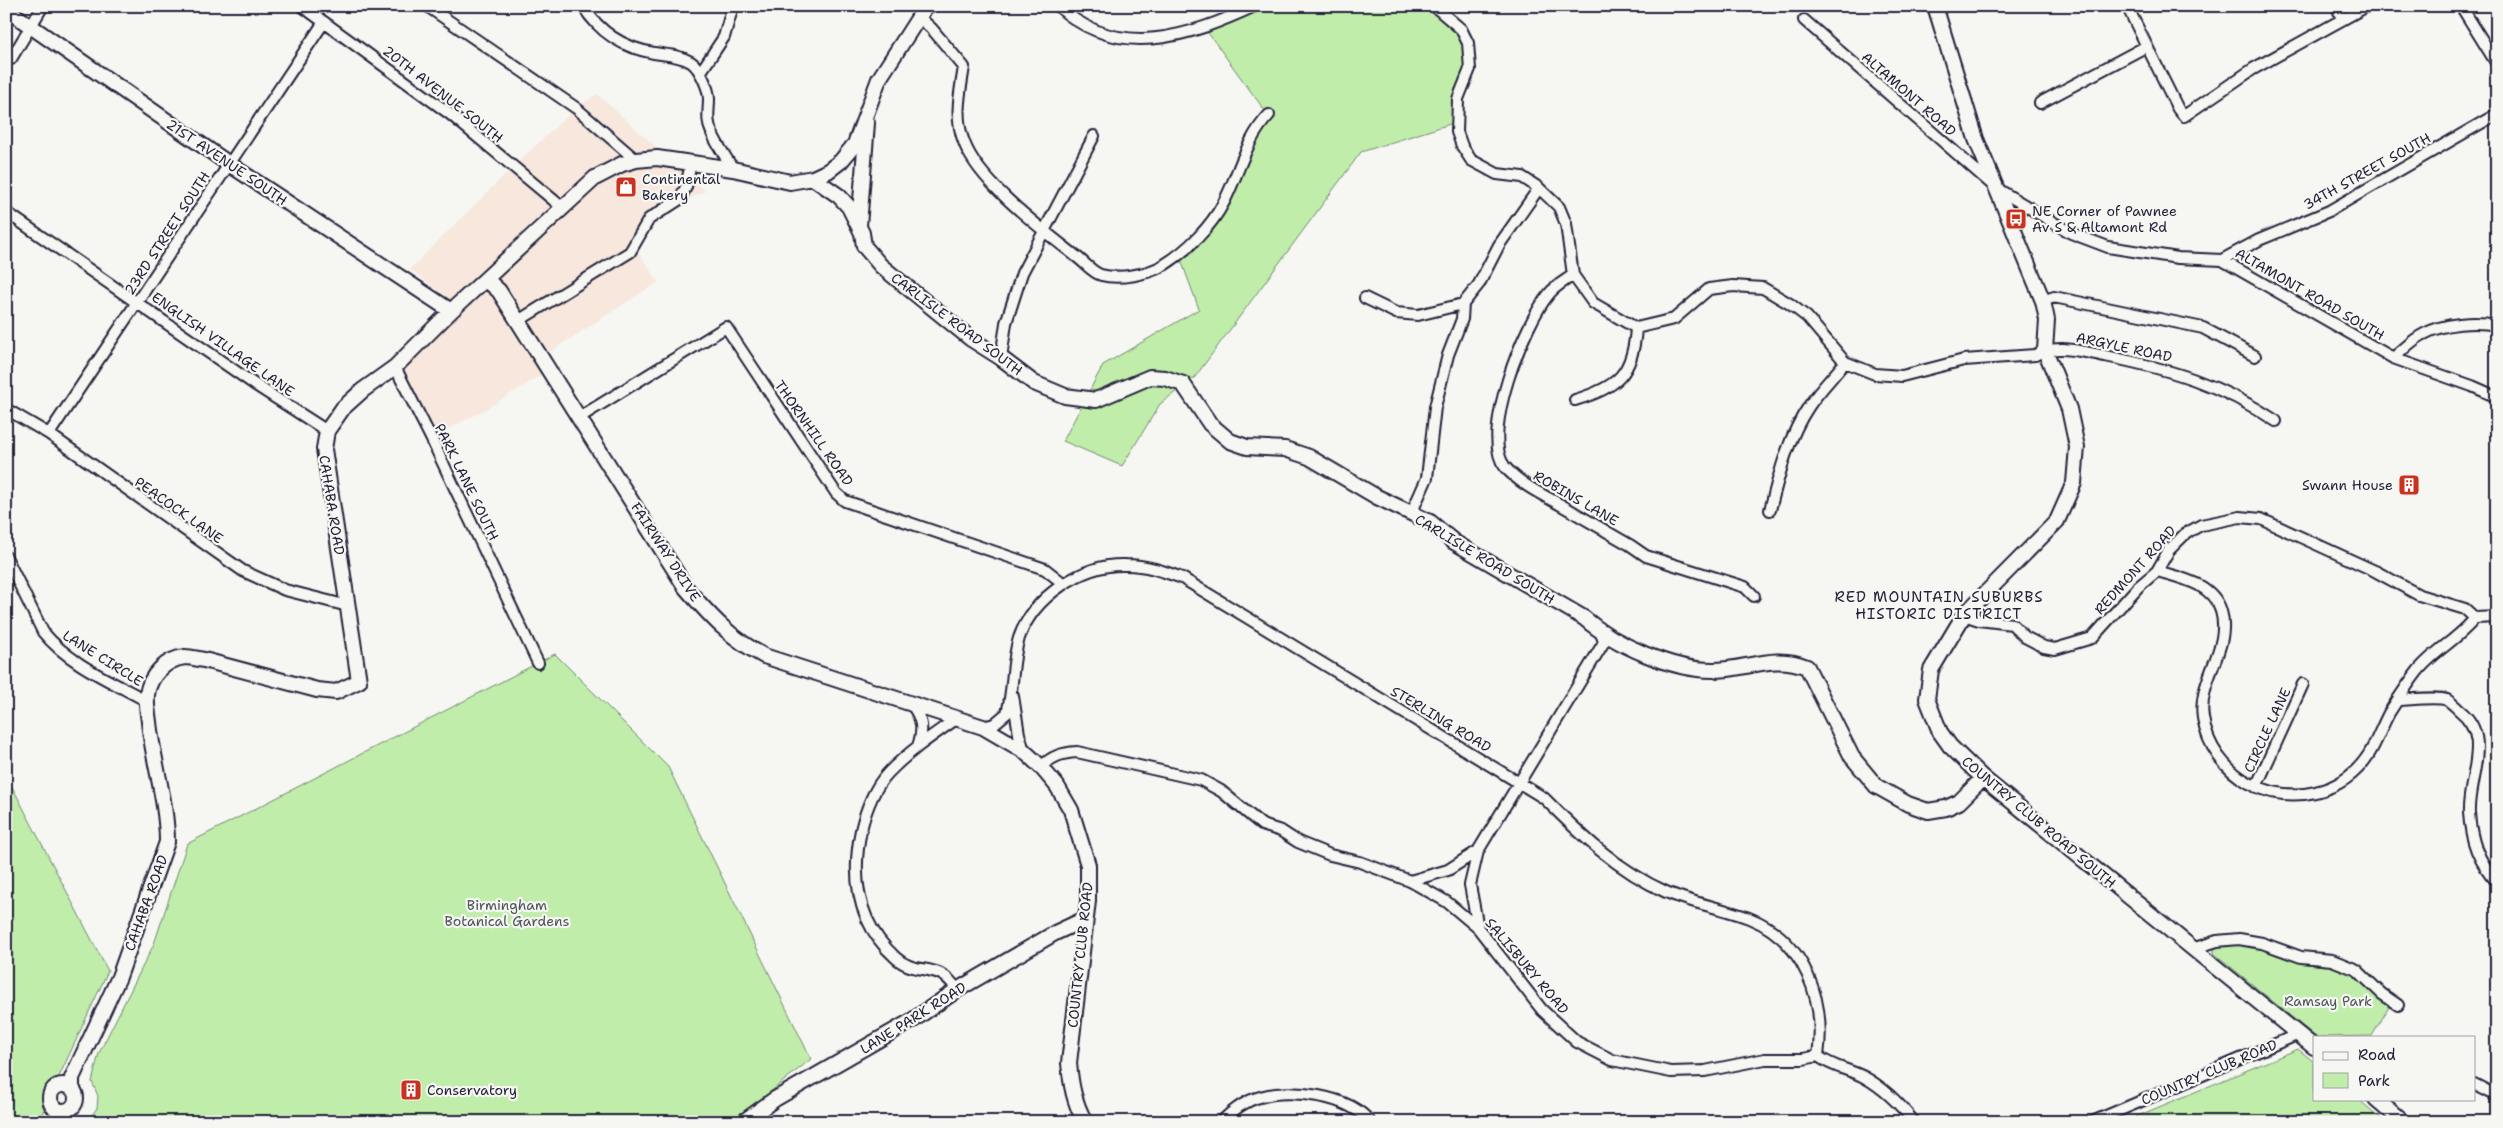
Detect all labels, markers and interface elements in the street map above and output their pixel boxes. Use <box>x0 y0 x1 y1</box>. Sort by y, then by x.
street label: 20TH AVENUE SOUTH <box>379 41 507 147</box>
street label: ALTAMONT ROAD <box>1858 48 1960 140</box>
street label: 21ST AVENUE SOUTH <box>163 115 291 209</box>
street label: 34TH STREET SOUTH <box>2300 129 2434 213</box>
street label: 23RD STREET SOUTH <box>120 168 214 298</box>
place label: Continental Bakery <box>642 170 721 204</box>
shop icon: Continental Bakery <box>614 175 638 199</box>
place label: NE Corner of Pawnee Av S & Altamont Rd <box>2032 202 2177 236</box>
bus stop icon: NE Corner of Pawnee Av S & Altamont Rd <box>2004 207 2028 231</box>
street label: ALTAMONT ROAD SOUTH <box>2232 244 2388 344</box>
street label: CARLISLE ROAD SOUTH <box>888 269 1026 379</box>
street label: ENGLISH VILLAGE LANE <box>148 288 298 400</box>
street label: ARGYLE ROAD <box>2074 328 2174 366</box>
street label: THORNHILL ROAD <box>771 377 857 489</box>
street label: PARK LANE SOUTH <box>431 420 503 544</box>
street label: CAHABA ROAD <box>315 454 349 556</box>
street label: ROBINS LANE <box>1530 466 1622 530</box>
street label: PEACOCK LANE <box>131 473 227 547</box>
building icon: Swann House <box>2397 473 2421 497</box>
place label: Swann House <box>2302 476 2393 494</box>
street label: FAIRWAY DRIVE <box>627 499 705 605</box>
street label: CARLISLE ROAD SOUTH <box>1412 510 1558 608</box>
street label: REDMONT ROAD <box>2090 522 2180 618</box>
district label: RED MOUNTAIN SUBURBS HISTORIC DISTRICT <box>1834 587 2044 624</box>
street label: LANE CIRCLE <box>59 626 147 690</box>
street label: STERLING ROAD <box>1387 682 1495 756</box>
street label: CIRCLE LANE <box>2239 684 2295 775</box>
street label: COUNTRY CLUB ROAD SOUTH <box>1958 752 2120 892</box>
street label: CAHABA ROAD <box>120 853 172 953</box>
street label: COUNTRY CLUB ROAD <box>1063 881 1097 1029</box>
park label: Birmingham Botanical Gardens <box>445 896 569 930</box>
street label: SALISBURY ROAD <box>1481 914 1573 1018</box>
street label: LANE PARK ROAD <box>857 978 969 1058</box>
park label: Ramsay Park <box>2284 992 2372 1010</box>
street label: COUNTRY CLUB ROAD <box>2138 1035 2280 1109</box>
legend <box>2313 1036 2476 1100</box>
text: Road <box>2358 1045 2396 1065</box>
text: Park <box>2358 1071 2390 1091</box>
building icon: Conservatory <box>399 1078 423 1102</box>
place label: Conservatory <box>427 1081 517 1099</box>

